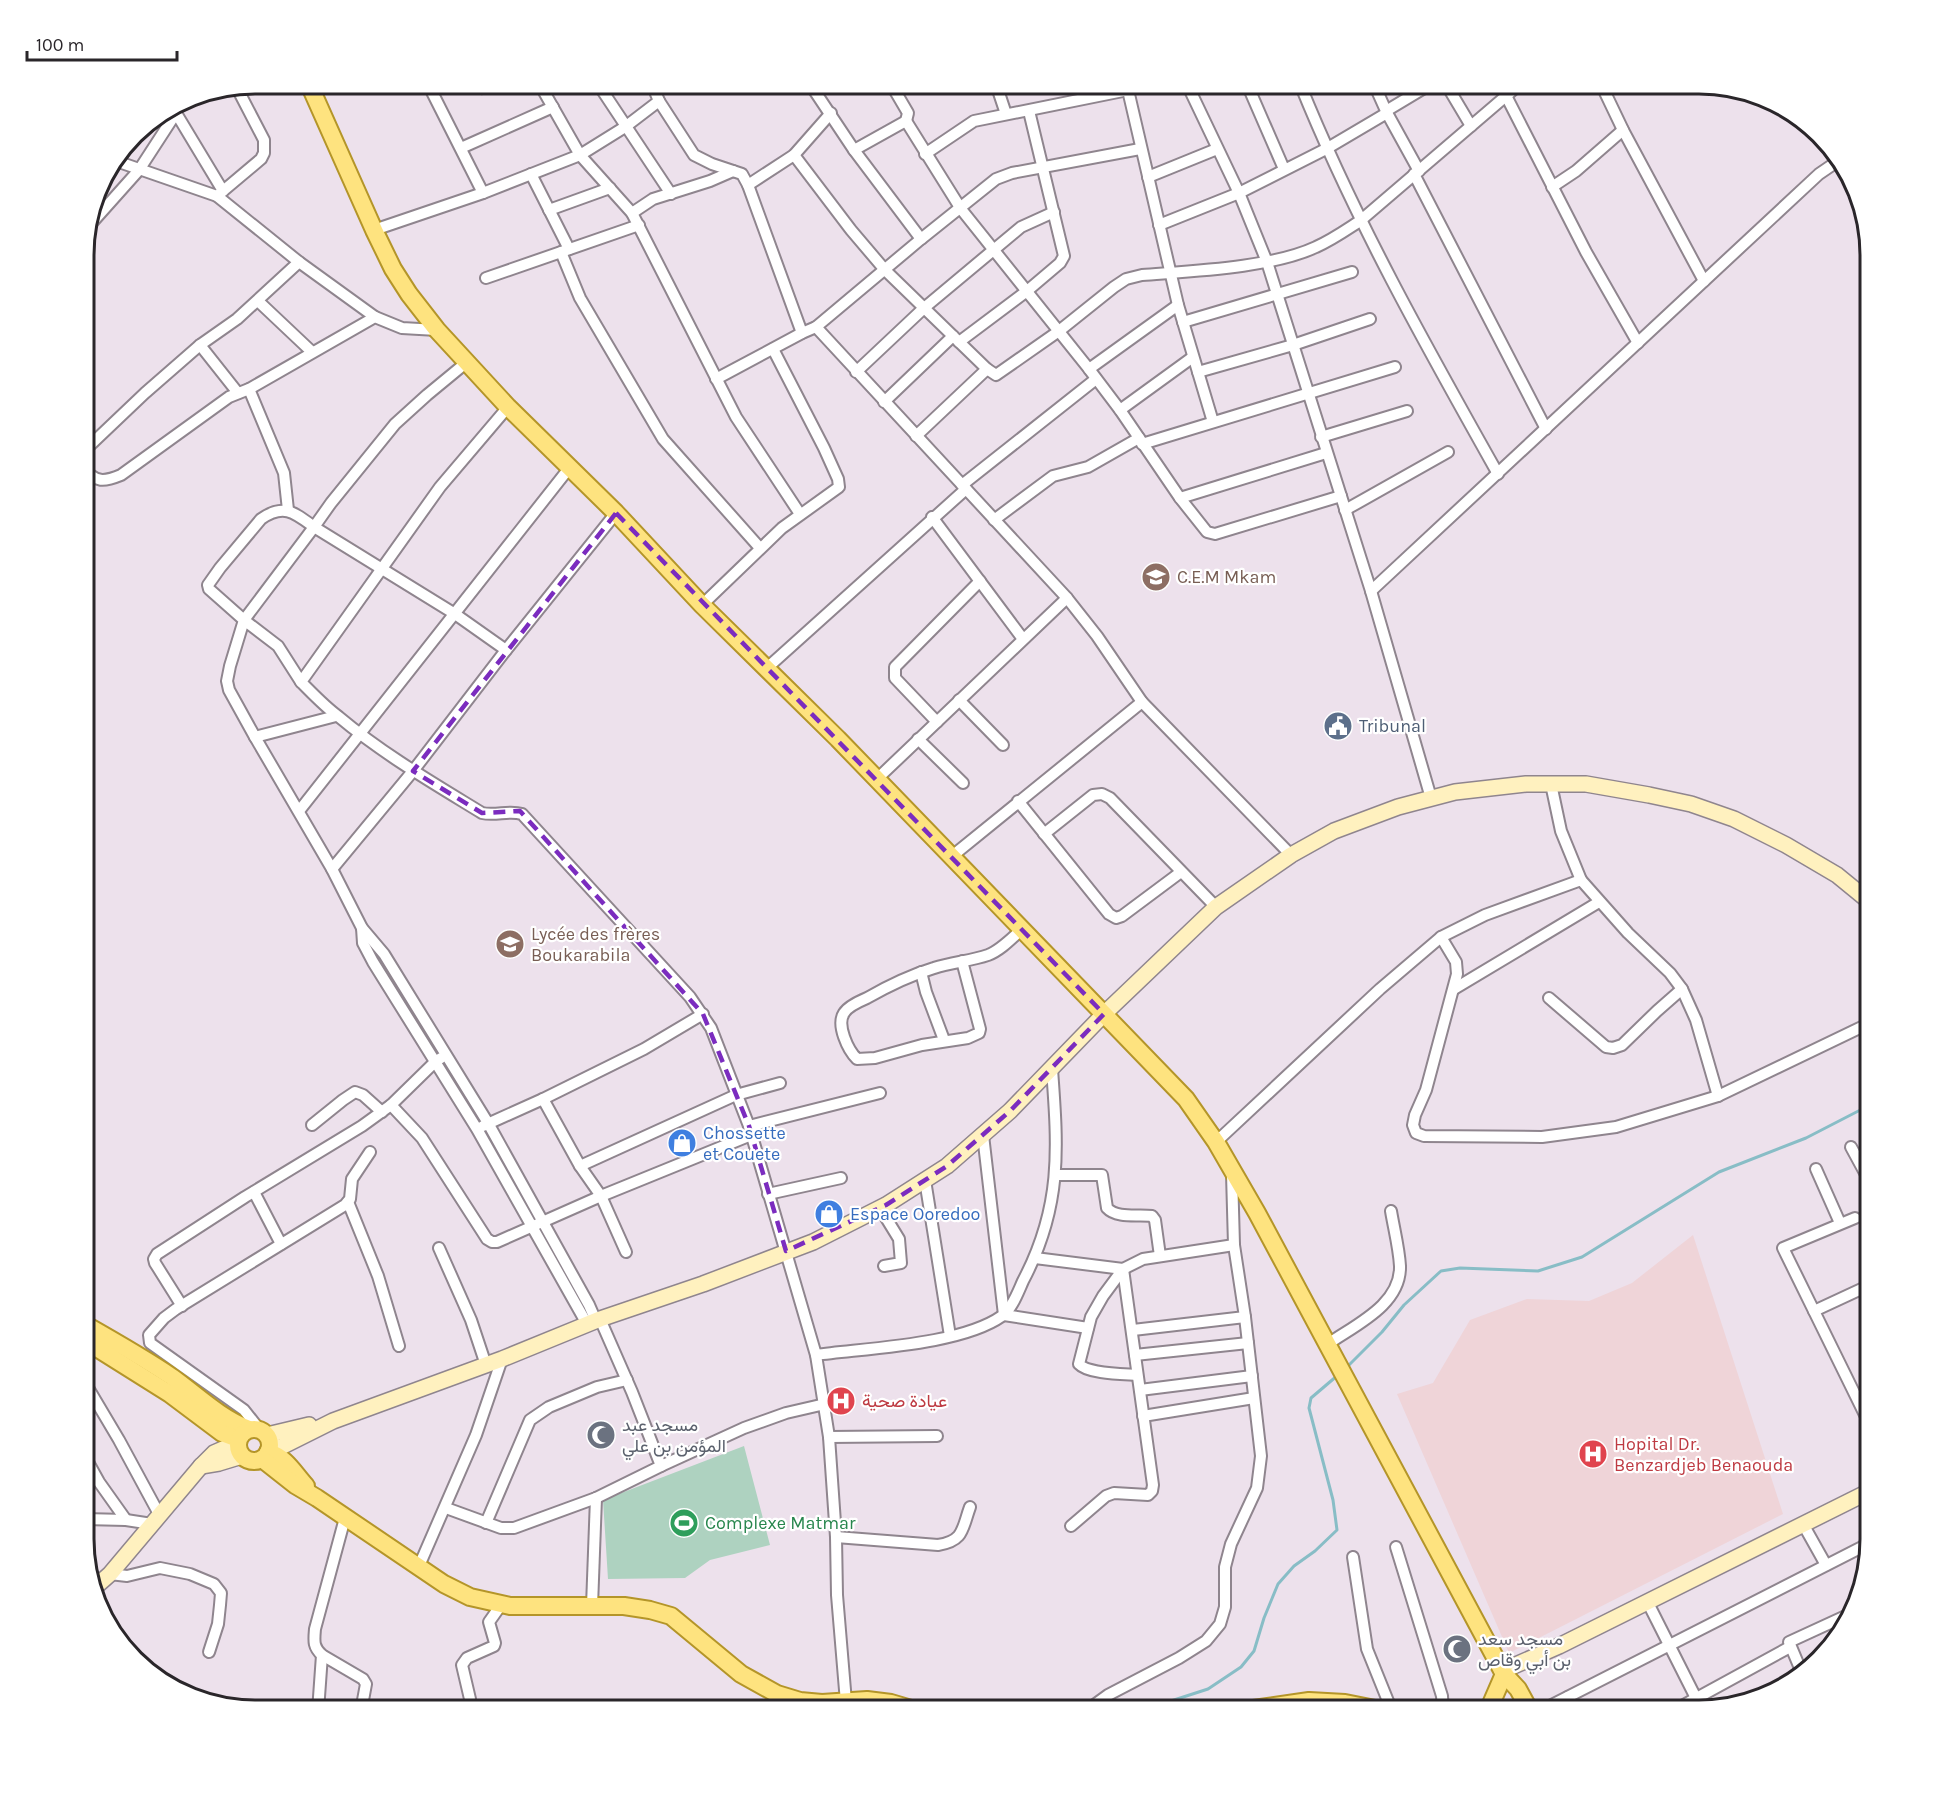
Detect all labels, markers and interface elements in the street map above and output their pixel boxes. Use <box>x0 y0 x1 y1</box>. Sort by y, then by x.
scale bar <box>27 24 177 62</box>
text: 100 m <box>36 34 84 56</box>
school or university icon: C.E.M Mkam <box>1140 561 1172 593</box>
place label: C.E.M Mkam <box>1177 566 1276 588</box>
public building icon: Tribunal <box>1322 710 1354 742</box>
place label: Tribunal <box>1359 715 1426 737</box>
place label: Lycée des frères Boukarabila <box>531 923 660 966</box>
school or university icon: Lycée des frères Boukarabila <box>494 928 526 960</box>
place label: Chossette et Couete <box>703 1122 786 1165</box>
shop icon: Chossette et Couete <box>666 1127 698 1159</box>
shop icon: Espace Ooredoo <box>813 1198 845 1230</box>
place label: Espace Ooredoo <box>850 1203 980 1225</box>
hospital icon: عيادة صحية <box>825 1385 857 1417</box>
place label: عيادة صحية <box>862 1390 947 1412</box>
place label: مسجد عبد المؤمن بن علي <box>622 1414 726 1461</box>
mosque icon: مسجد عبد المؤمن بن علي <box>585 1419 617 1451</box>
place label: Hopital Dr. Benzardjeb Benaouda <box>1614 1433 1793 1476</box>
hospital icon: Hopital Dr. Benzardjeb Benaouda <box>1577 1438 1609 1470</box>
sports icon: Complexe Matmar <box>668 1507 700 1539</box>
place label: Complexe Matmar <box>705 1512 856 1534</box>
place label: مسجد سعد بن أبي وقاص <box>1478 1628 1571 1675</box>
mosque icon: مسجد سعد بن أبي وقاص <box>1441 1633 1473 1665</box>

